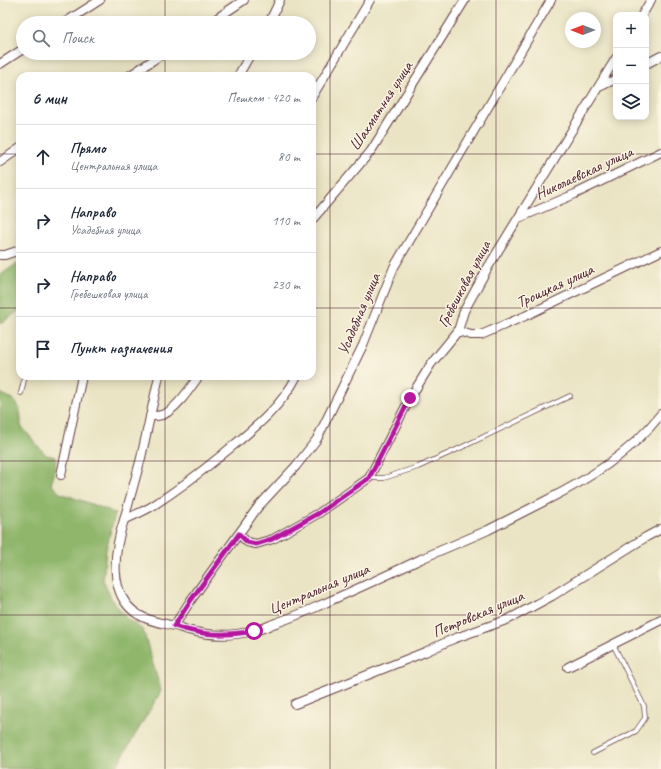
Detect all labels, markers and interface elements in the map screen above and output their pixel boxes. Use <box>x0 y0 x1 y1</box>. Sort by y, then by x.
north arrow <box>565 12 601 48</box>
map controls <box>613 12 649 120</box>
button: + <box>613 12 649 48</box>
search box <box>16 16 316 60</box>
icon: search <box>30 27 52 49</box>
text: Поиск <box>62 29 94 48</box>
button: − <box>613 48 649 84</box>
street label: Шахматная улица <box>345 57 418 154</box>
button: layers <box>613 84 649 120</box>
text: 6 мин <box>32 88 67 109</box>
text: Пешком · 420 m <box>227 90 300 106</box>
text: Прямо <box>70 139 106 158</box>
street label: Николаевская улица <box>532 141 637 204</box>
icon: ahead <box>32 146 54 168</box>
text: 80 m <box>278 149 300 165</box>
text: Центральная улица <box>70 158 157 174</box>
text: Направо <box>70 203 116 222</box>
icon: right <box>32 210 54 232</box>
text: 110 m <box>272 213 300 229</box>
text: Усадебная улица <box>70 222 141 238</box>
street label: Гребешковая улица <box>433 236 496 331</box>
street label: Троицкая улица <box>513 259 598 313</box>
text: Направо <box>70 267 116 286</box>
street label: Усадебная улица <box>333 269 386 358</box>
icon: right <box>32 274 54 296</box>
text: 230 m <box>272 277 300 293</box>
text: Гребешковая улица <box>70 286 147 302</box>
icon: arrive <box>32 338 54 360</box>
text: Пункт назначения <box>70 339 172 358</box>
route end <box>401 389 419 407</box>
street label: Центральная улица <box>266 558 373 619</box>
street label: Петровская улица <box>429 585 528 642</box>
route start <box>245 622 263 640</box>

